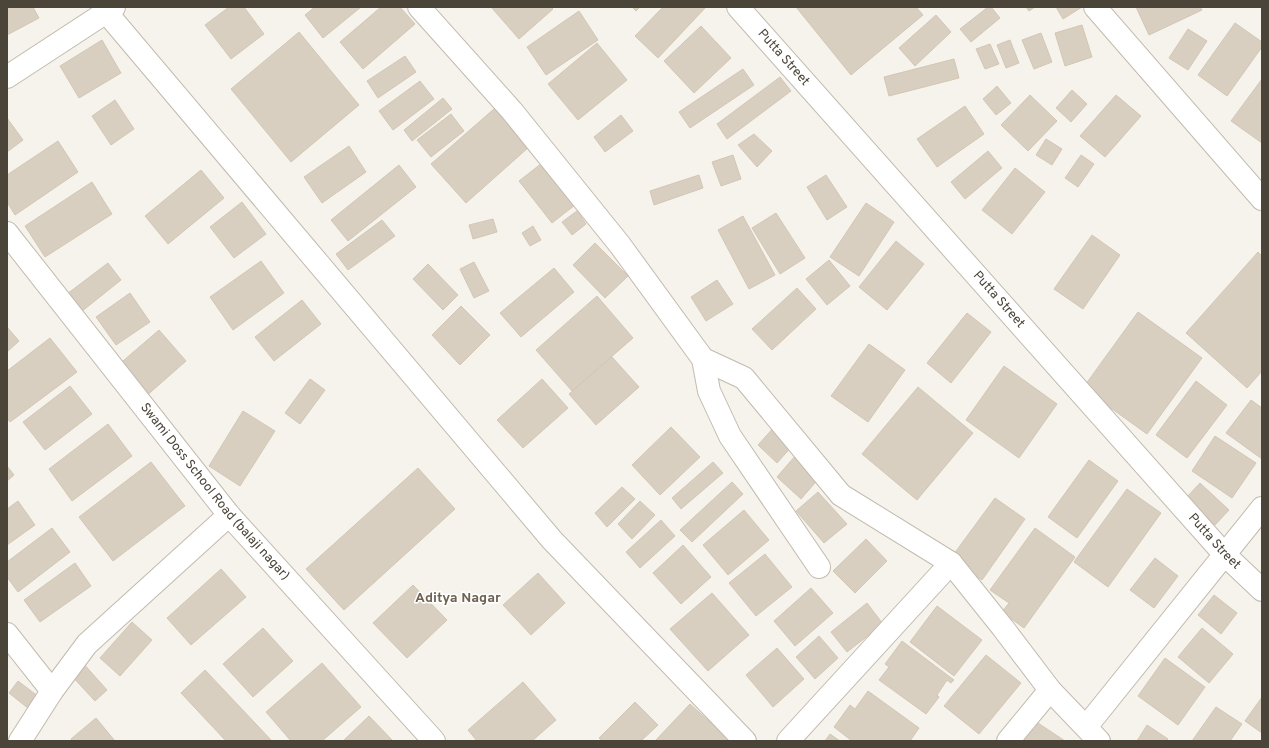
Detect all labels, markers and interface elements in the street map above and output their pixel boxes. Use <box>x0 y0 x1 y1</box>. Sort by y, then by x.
street label: Putta Street <box>754 26 813 90</box>
street label: Putta Street <box>969 268 1028 332</box>
street label: Swami Doss School Road (balaji nagar) <box>136 400 293 584</box>
street label: Putta Street <box>1184 510 1244 573</box>
district label: Aditya Nagar <box>415 590 501 607</box>

